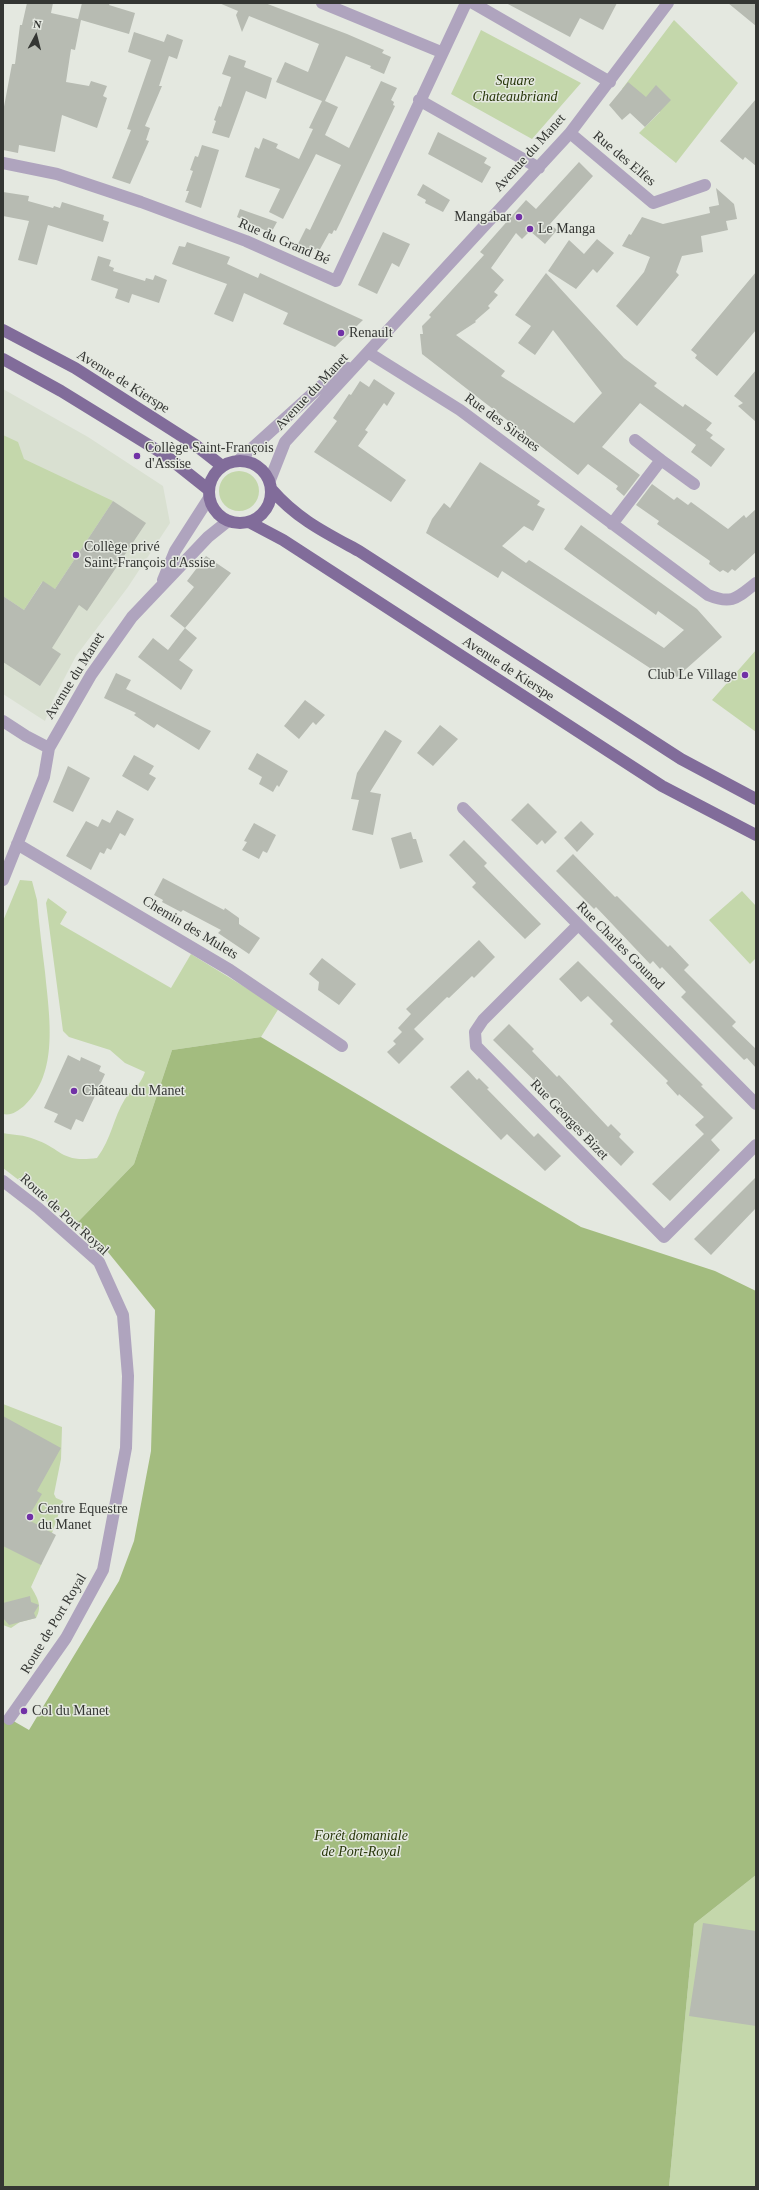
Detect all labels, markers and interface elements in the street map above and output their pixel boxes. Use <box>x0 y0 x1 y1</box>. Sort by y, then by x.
north arrow <box>16 16 56 56</box>
text: N <box>33 18 42 31</box>
park label: Square Chateaubriand <box>473 73 557 106</box>
street label: Avenue du Manet <box>491 110 569 196</box>
street label: Rue des Elfes <box>589 128 659 190</box>
place label: Mangabar <box>454 209 511 225</box>
marker: Mangabar <box>514 212 524 222</box>
street label: Rue du Grand Bé <box>236 215 332 269</box>
place label: Le Manga <box>538 221 595 237</box>
marker: Le Manga <box>525 224 535 234</box>
place label: Renault <box>349 325 393 341</box>
marker: Renault <box>336 328 346 338</box>
street label: Avenue de Kierspe <box>73 347 173 417</box>
street label: Avenue du Manet <box>272 350 352 434</box>
street label: Rue des Sirènes <box>461 390 543 456</box>
place label: Collège Saint-François d'Assise <box>145 440 274 472</box>
marker: Collège Saint-François d'Assise <box>132 451 142 461</box>
place label: Collège privé Saint-François d'Assise <box>84 539 215 572</box>
marker: Collège privé Saint-François d'Assise <box>71 550 81 560</box>
street label: Avenue du Manet <box>42 629 108 723</box>
street label: Avenue de Kierspe <box>459 633 557 705</box>
place label: Club Le Village <box>648 667 737 683</box>
marker: Club Le Village <box>740 670 750 680</box>
street label: Chemin des Mulets <box>139 893 241 963</box>
street label: Rue Charles Gounod <box>573 899 667 993</box>
street label: Rue Georges Bizet <box>526 1076 612 1164</box>
place label: Château du Manet <box>82 1083 185 1099</box>
marker: Château du Manet <box>69 1086 79 1096</box>
street label: Route de Port Royal <box>16 1171 112 1259</box>
place label: Centre Equestre du Manet <box>38 1501 128 1534</box>
marker: Centre Equestre du Manet <box>25 1512 35 1522</box>
street label: Route de Port Royal <box>17 1571 91 1677</box>
place label: Col du Manet <box>32 1703 109 1719</box>
marker: Col du Manet <box>19 1706 29 1716</box>
park label: Forêt domaniale de Port-Royal <box>314 1828 408 1860</box>

